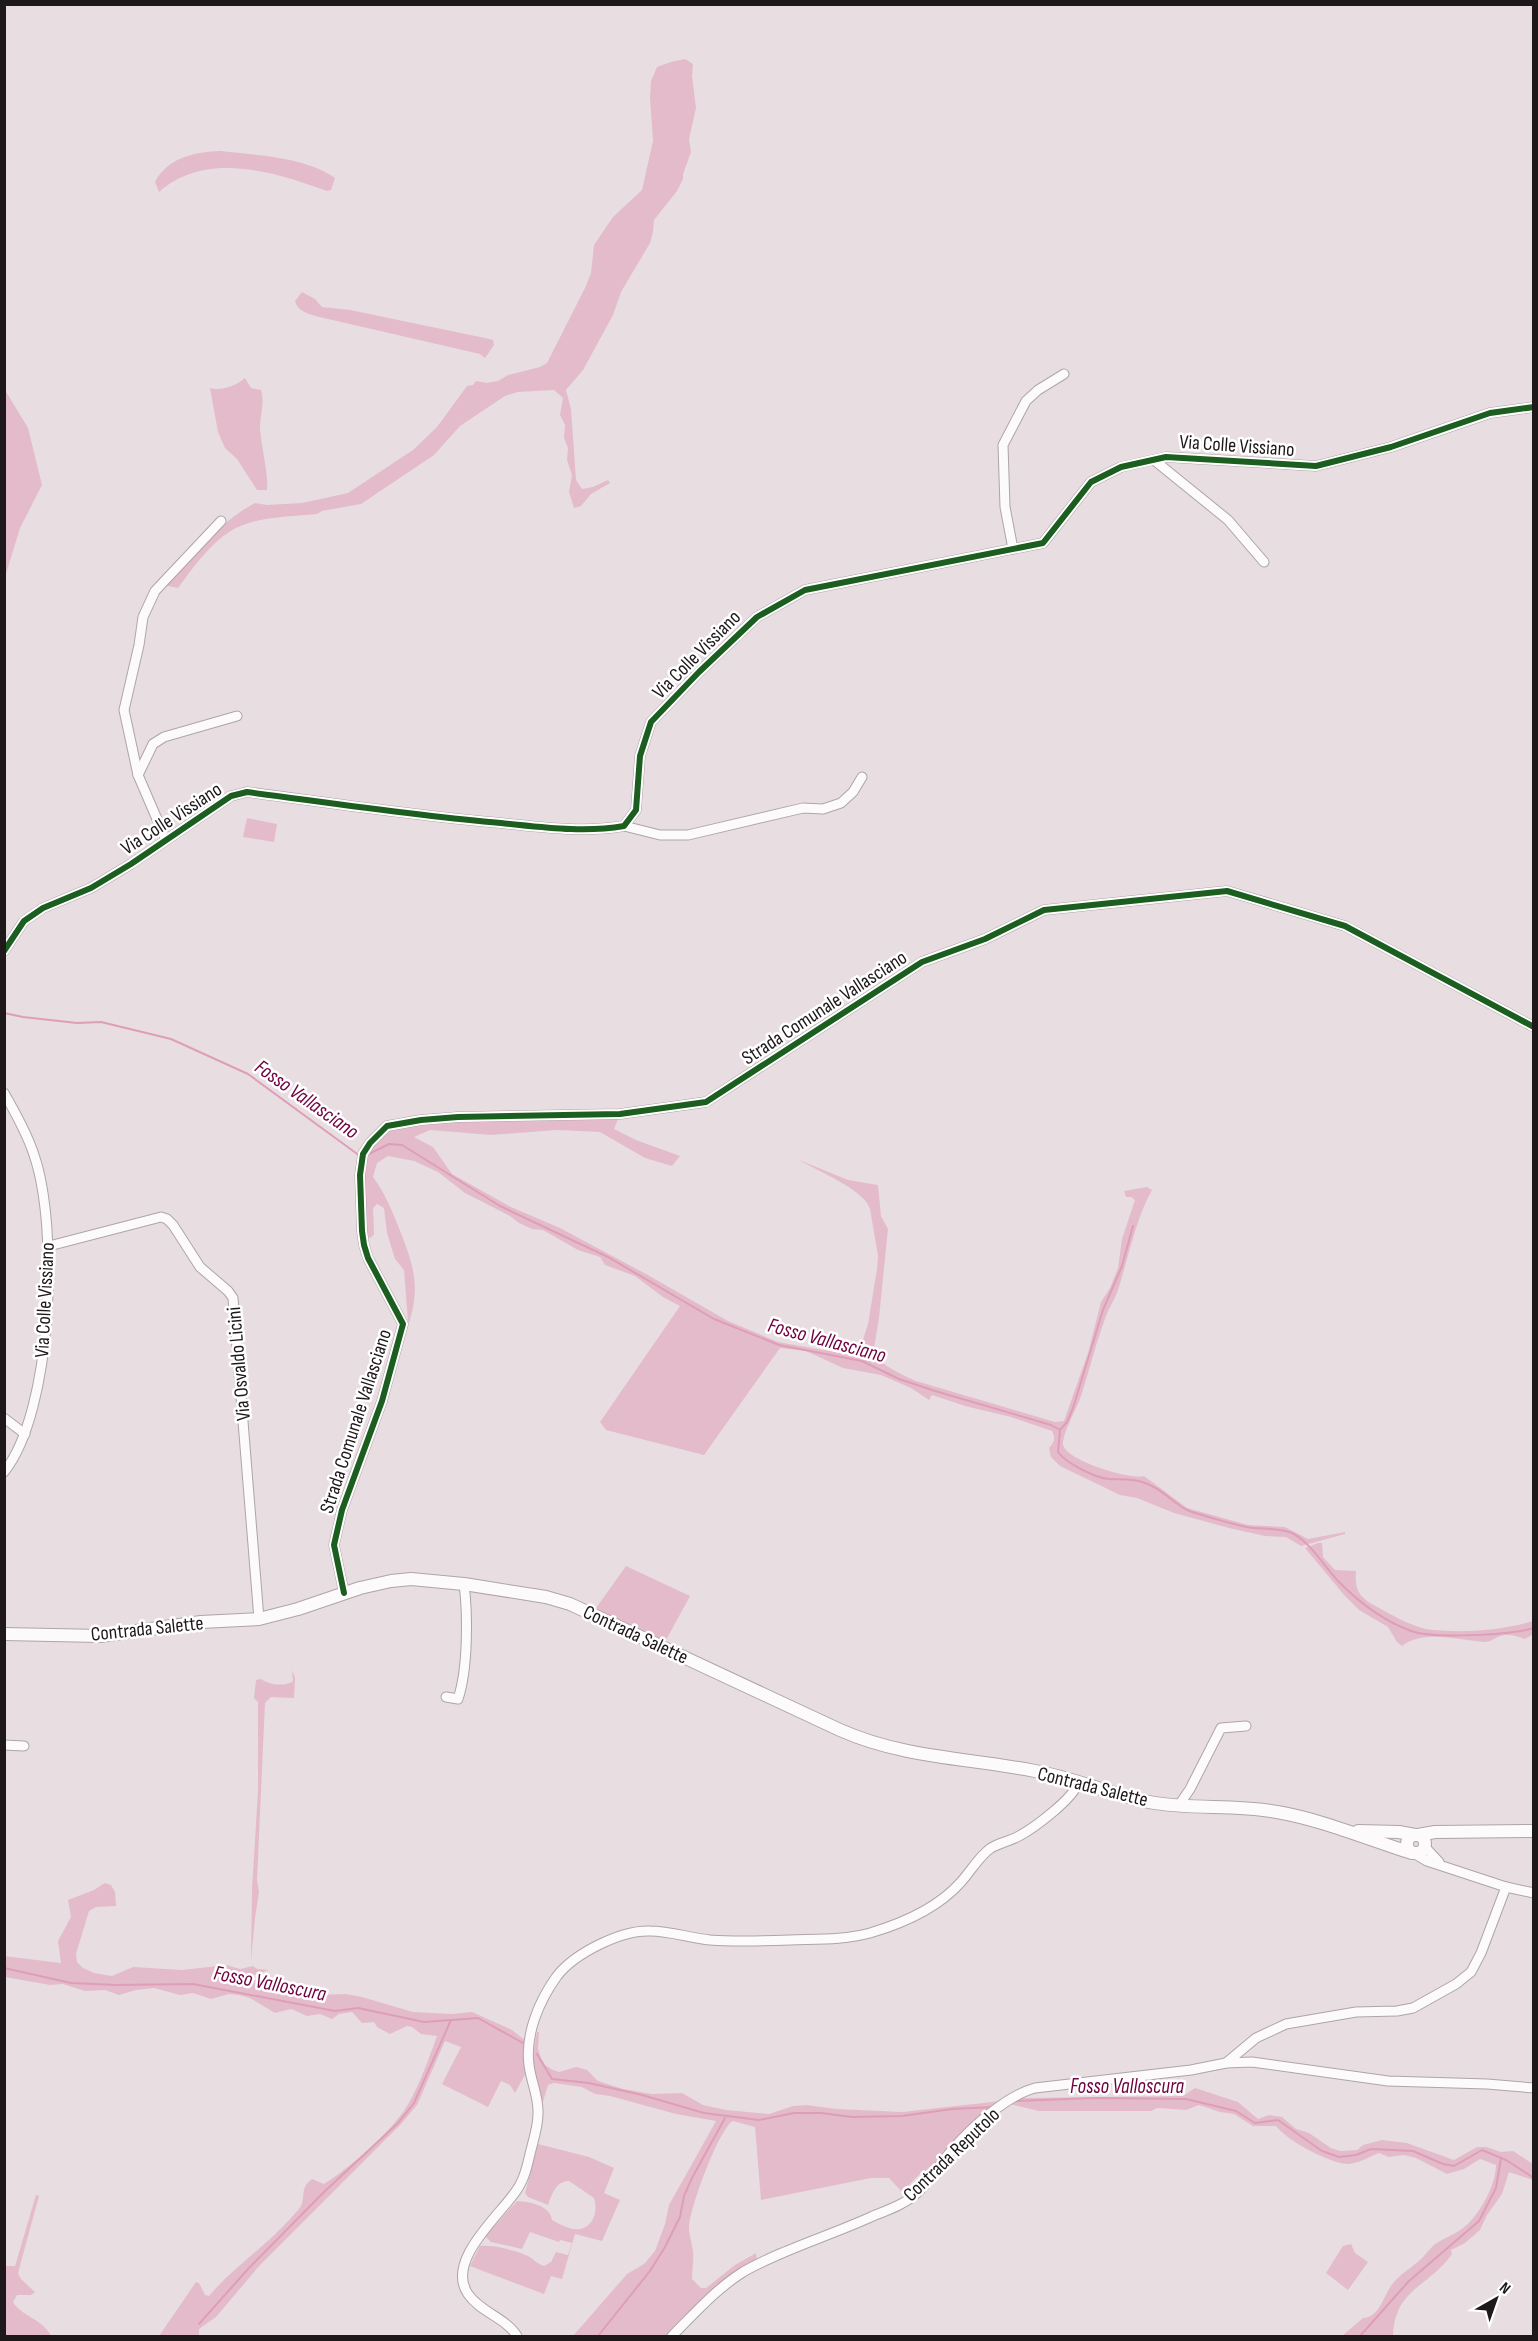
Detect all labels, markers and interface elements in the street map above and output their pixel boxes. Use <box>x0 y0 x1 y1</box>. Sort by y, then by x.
street label: Via Colle Vissiano <box>1179 430 1295 462</box>
street label: Via Colle Vissiano <box>647 605 746 704</box>
street label: Via Colle Vissiano <box>117 777 226 860</box>
street label: Strada Comunale Vallasciano <box>738 946 912 1070</box>
water label: Fosso Vallasciano <box>250 1054 364 1145</box>
street label: Via Colle Vissiano <box>30 1242 60 1358</box>
street label: Via Osvaldo Licini <box>222 1306 256 1422</box>
water label: Fosso Vallasciano <box>765 1313 889 1368</box>
street label: Strada Comunale Vallasciano <box>315 1326 397 1516</box>
street label: Contrada Salette <box>579 1600 692 1670</box>
street label: Contrada Salette <box>90 1611 205 1647</box>
street label: Contrada Salette <box>1035 1762 1150 1812</box>
water label: Fosso Valloscura <box>212 1960 329 2007</box>
water label: Fosso Valloscura <box>1070 2074 1185 2099</box>
street label: Contrada Reputolo <box>898 2103 1005 2207</box>
north arrow <box>1466 2269 1526 2329</box>
text: N <box>1495 2279 1514 2299</box>

